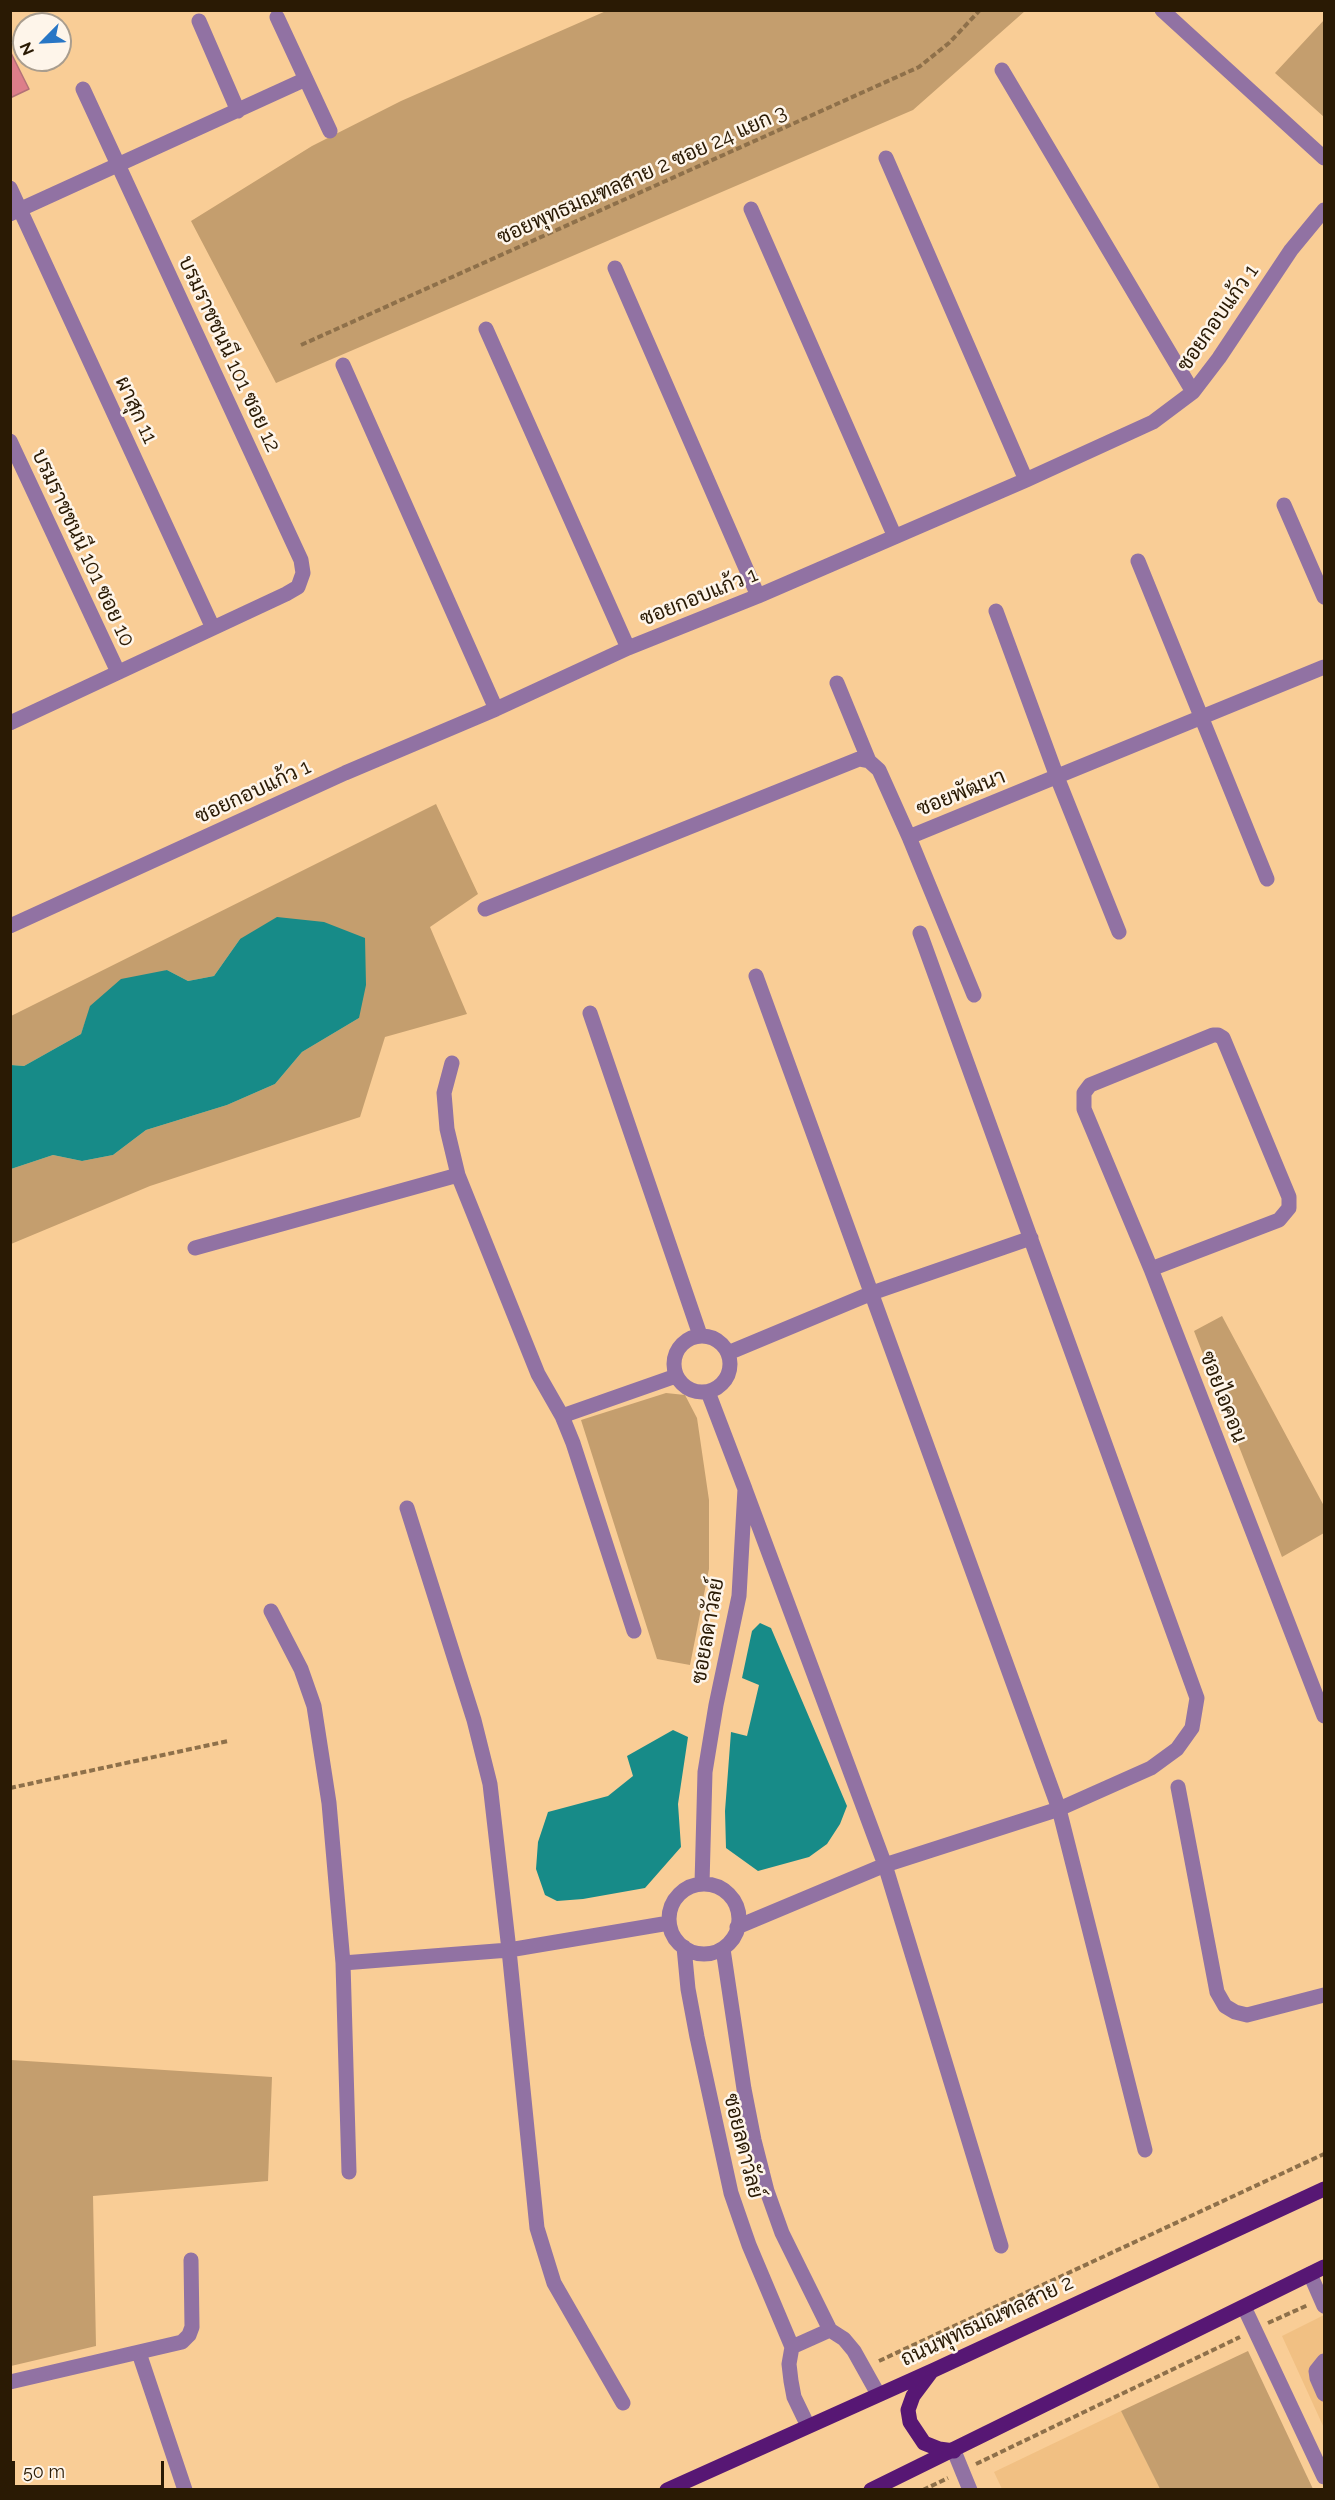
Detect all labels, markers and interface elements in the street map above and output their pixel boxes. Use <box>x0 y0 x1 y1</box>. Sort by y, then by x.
north arrow <box>12 12 72 72</box>
text: N <box>16 39 38 58</box>
street label: ซอยพุทธมณฑลสาย 2 ซอย 24 แยก 3 <box>493 100 791 250</box>
street label: บรมราชชนนี 101 ซอย 12 <box>173 252 285 456</box>
street label: ซอยกอบแก้ว 1 <box>1172 260 1264 376</box>
street label: ผาสุก 11 <box>110 373 162 447</box>
street label: บรมราชชนนี 101 ซอย 10 <box>26 445 140 651</box>
street label: ซอยกอบแก้ว 1 <box>637 562 761 632</box>
street label: ซอยกอบแก้ว 1 <box>191 754 315 830</box>
street label: ซอยพัฒนา <box>913 764 1009 822</box>
street label: ซอยไอคอน <box>1194 1348 1252 1446</box>
street label: ซอยลดาวัลย์ <box>686 1576 730 1686</box>
street label: ซอยลดาวัลย์ <box>718 2091 768 2201</box>
street label: ถนนพุทธมณฑลสาย 2 <box>897 2270 1077 2372</box>
scale bar <box>15 2449 166 2487</box>
text: 50 m <box>23 2461 65 2482</box>

